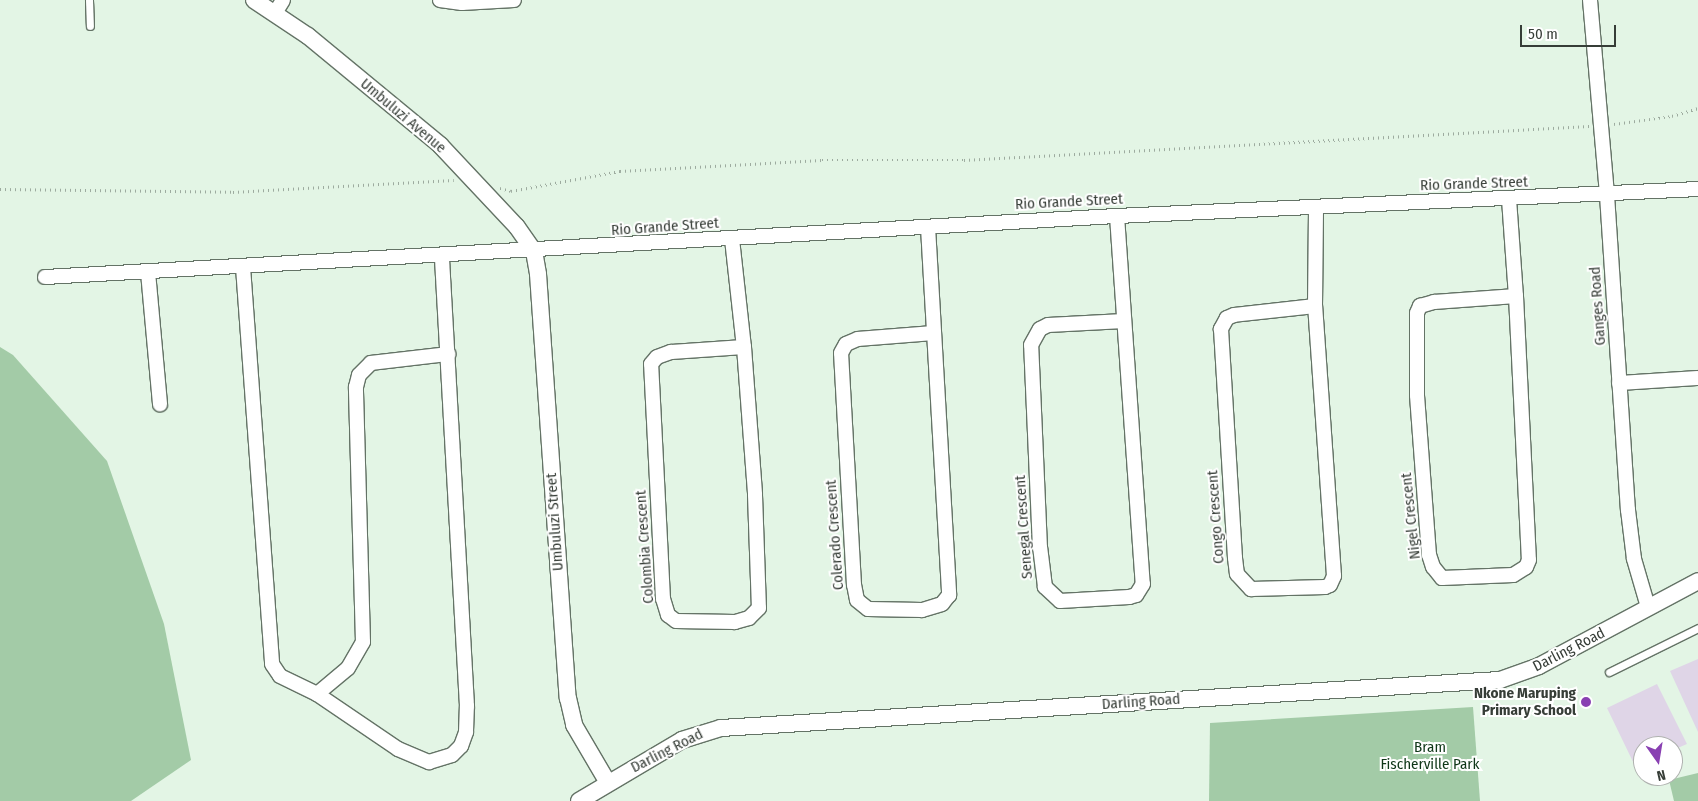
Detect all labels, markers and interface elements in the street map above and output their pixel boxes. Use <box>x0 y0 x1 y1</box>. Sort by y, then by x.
scale bar <box>1523 15 1619 47</box>
text: 50 m <box>1528 25 1558 43</box>
street label: Umbuluzi Avenue <box>357 75 449 157</box>
street label: Rio Grande Street <box>1420 173 1528 195</box>
street label: Rio Grande Street <box>1015 190 1123 214</box>
street label: Rio Grande Street <box>611 214 719 240</box>
street label: Ganges Road <box>1586 266 1610 346</box>
street label: Congo Crescent <box>1204 470 1228 564</box>
street label: Umbuluzi Street <box>543 472 567 572</box>
street label: Nigel Crescent <box>1398 472 1424 560</box>
street label: Senegal Crescent <box>1011 475 1037 579</box>
street label: Colerado Crescent <box>822 479 848 591</box>
street label: Colombia Crescent <box>632 490 658 604</box>
street label: Darling Road <box>1530 624 1608 676</box>
place label: Nkone Maruping Primary School <box>1474 684 1576 719</box>
street label: Darling Road <box>1101 690 1181 714</box>
marker: Nkone Maruping Primary School <box>1580 696 1592 708</box>
street label: Darling Road <box>628 725 706 777</box>
north arrow <box>1633 736 1683 786</box>
park label: Bram Fischerville Park <box>1380 738 1480 773</box>
text: N <box>1655 766 1667 784</box>

